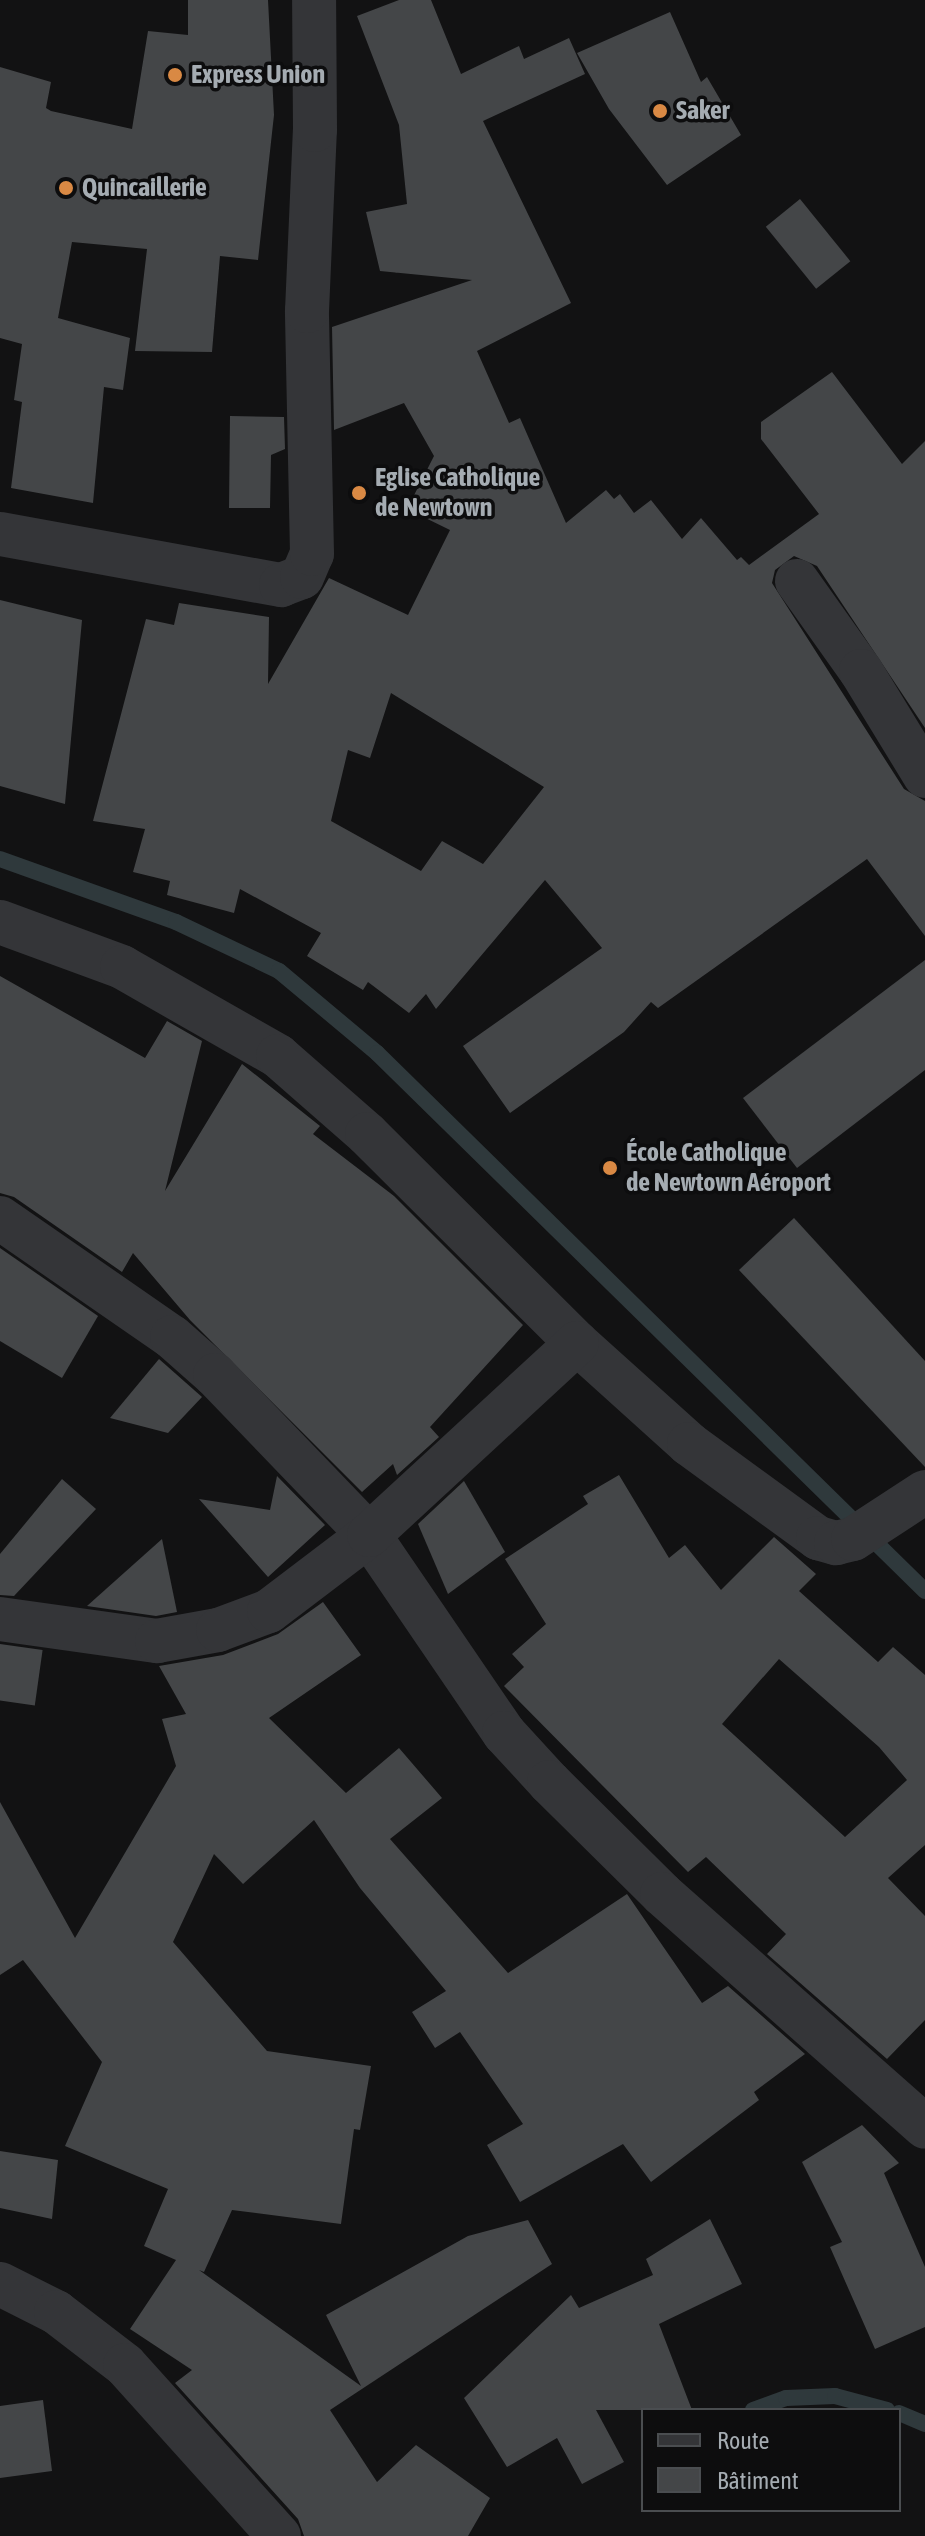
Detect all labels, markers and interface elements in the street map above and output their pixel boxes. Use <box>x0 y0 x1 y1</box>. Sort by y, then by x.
place label: Express Union <box>191 59 325 91</box>
marker: Express Union <box>166 66 184 84</box>
place label: Saker <box>676 95 729 127</box>
marker: Saker <box>651 102 669 120</box>
place label: Quincaillerie <box>82 172 207 204</box>
marker: Quincaillerie <box>57 179 75 197</box>
place label: Eglise Catholique de Newtown <box>375 462 540 524</box>
marker: Eglise Catholique de Newtown <box>350 484 368 502</box>
place label: École Catholique de Newtown Aéroport <box>626 1137 831 1198</box>
marker: École Catholique de Newtown Aéroport <box>601 1159 619 1177</box>
legend <box>641 2408 901 2512</box>
text: Route <box>717 2427 769 2454</box>
text: Bâtiment <box>717 2467 799 2494</box>

